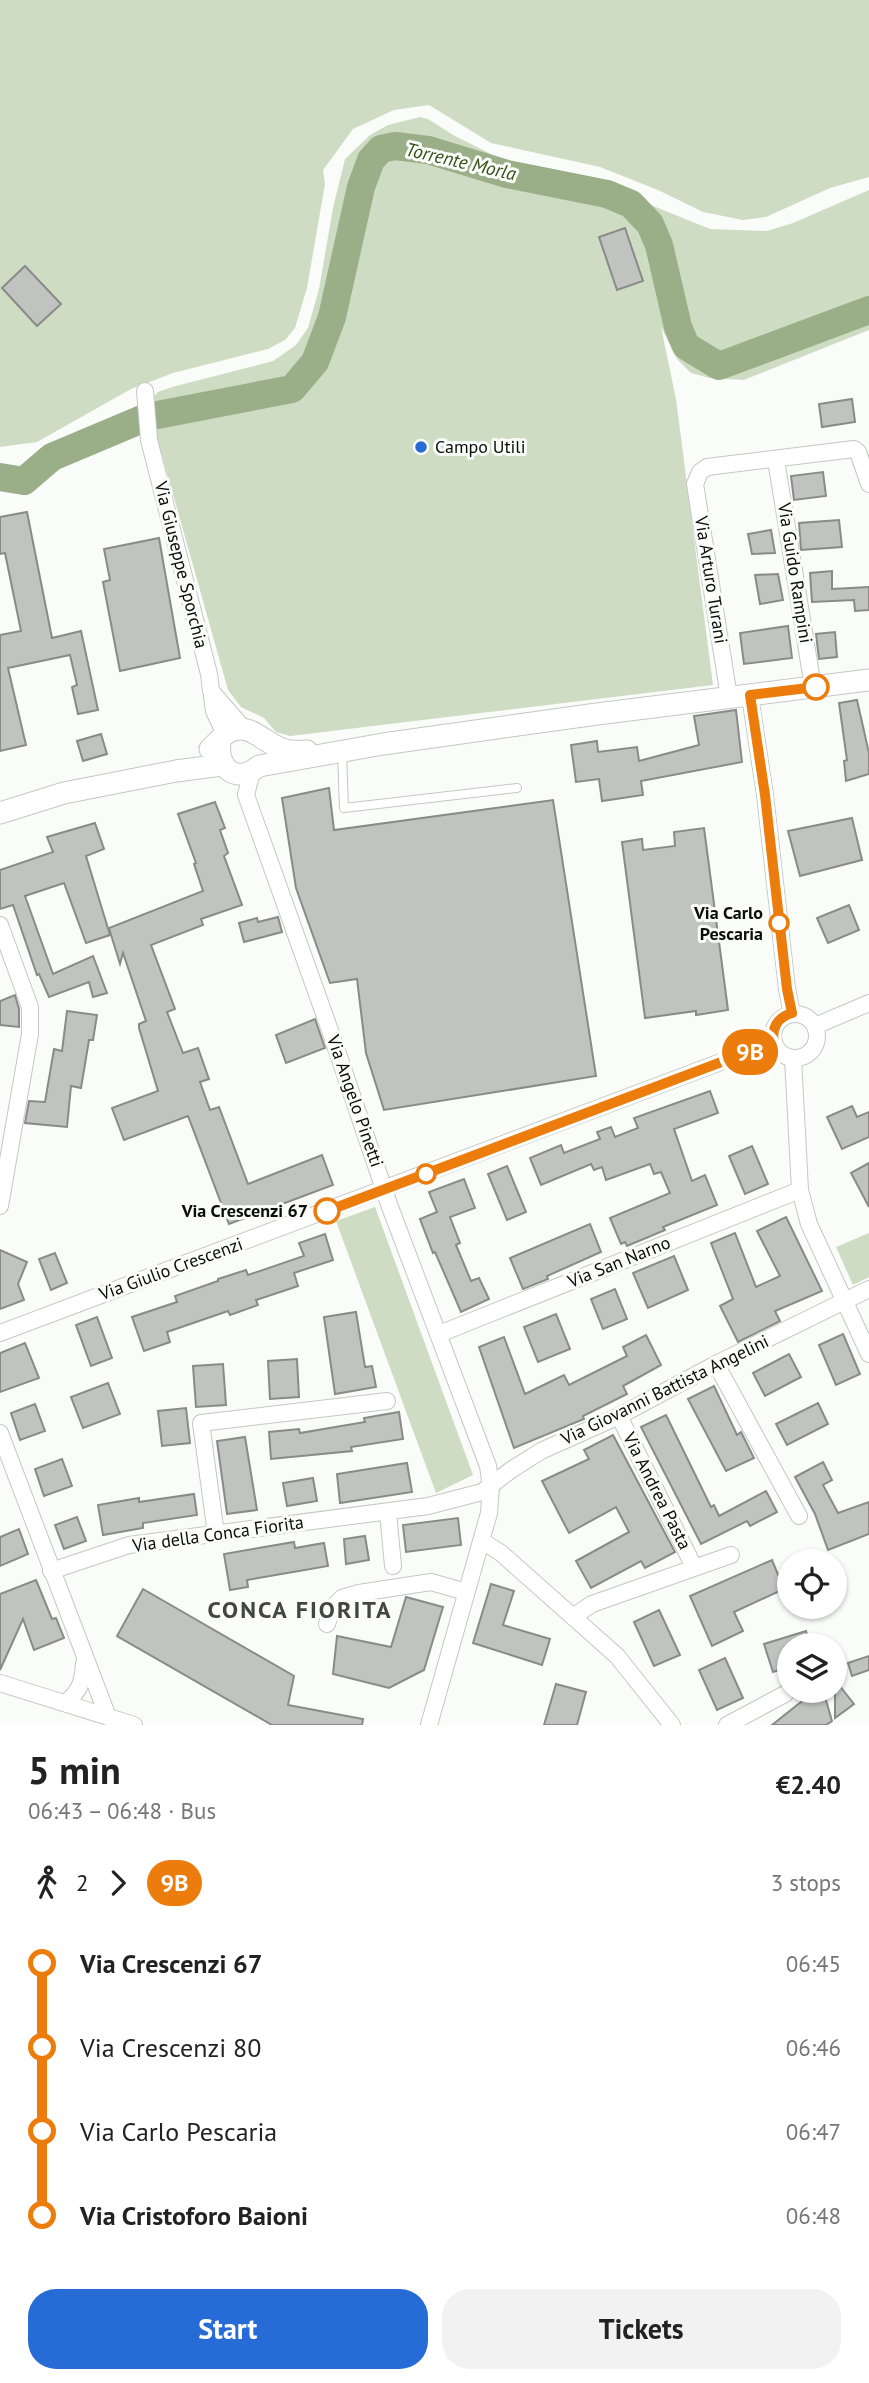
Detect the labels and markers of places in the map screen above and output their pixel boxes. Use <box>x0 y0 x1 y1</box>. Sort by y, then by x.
place label: Campo Utili <box>435 435 525 458</box>
marker: Campo Utili <box>413 439 429 455</box>
unlabelled marker <box>803 674 829 700</box>
place label: Via Carlo Pescaria <box>693 901 763 945</box>
marker: Via Carlo Pescaria <box>769 913 789 933</box>
unlabelled marker <box>416 1164 436 1184</box>
marker: Via Crescenzi 67 <box>314 1198 340 1224</box>
place label: Via Crescenzi 67 <box>181 1199 308 1222</box>

